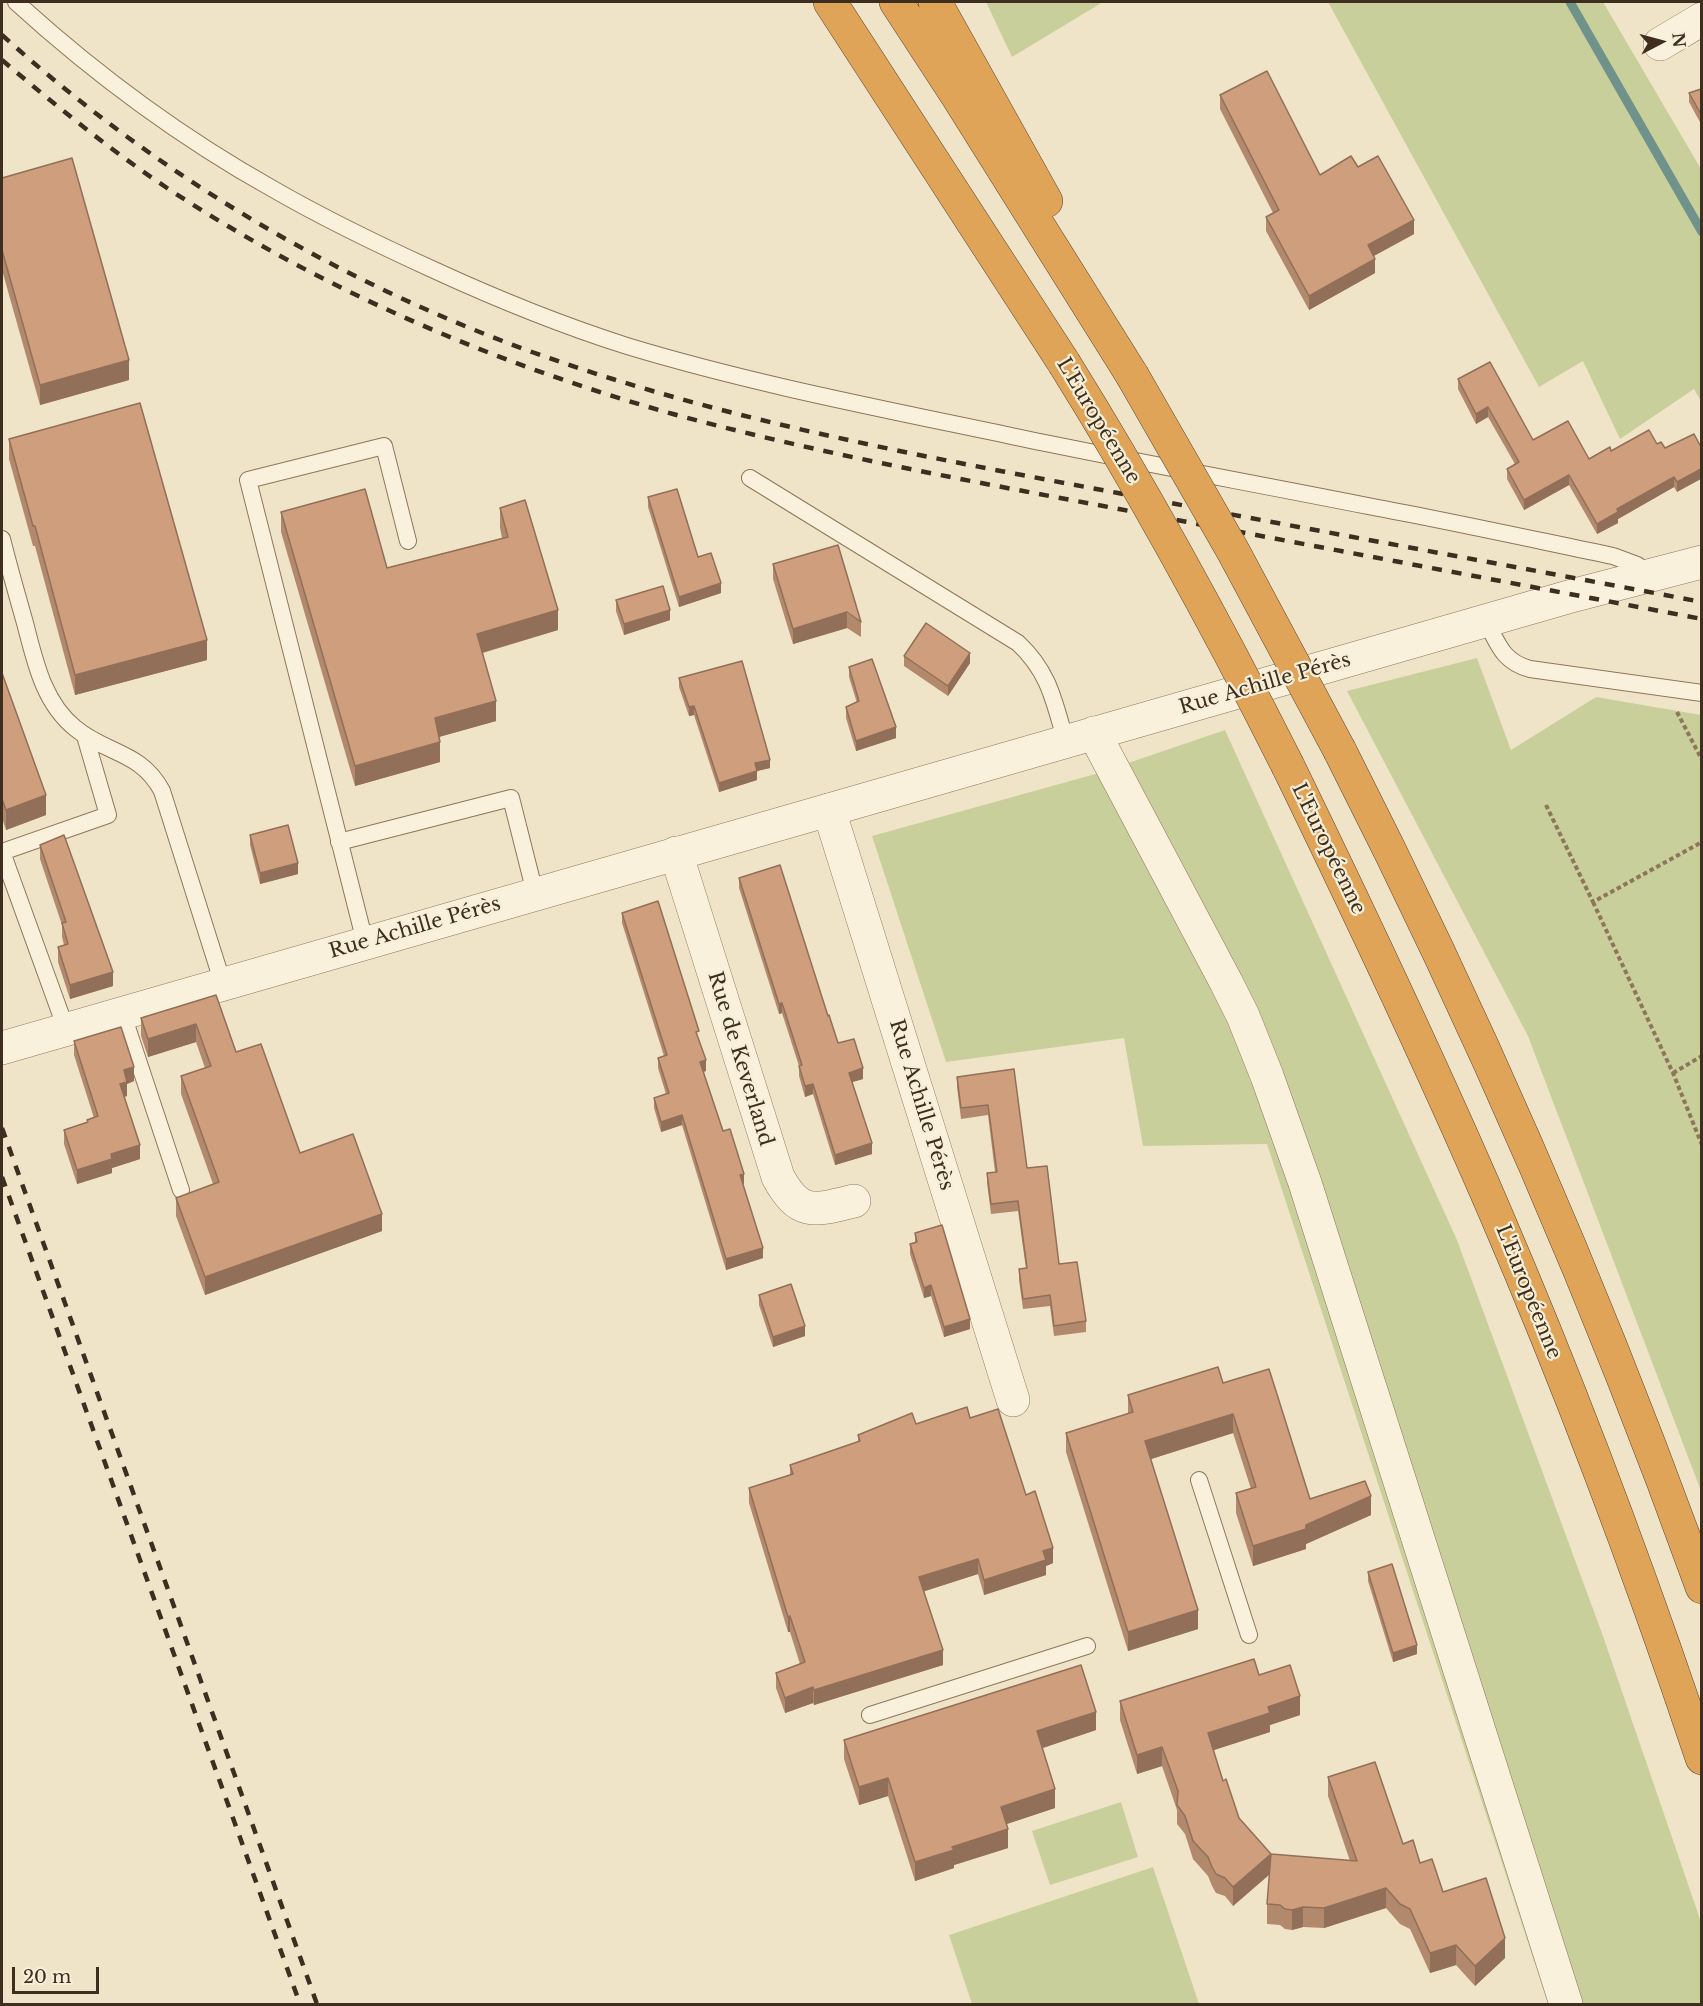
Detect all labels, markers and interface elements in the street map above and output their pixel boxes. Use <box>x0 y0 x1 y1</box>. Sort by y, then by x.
north arrow <box>1631 12 1691 72</box>
text: N <box>1668 32 1690 49</box>
street label: L'Européenne <box>1051 354 1145 488</box>
street label: Rue Achille Pérès <box>1176 648 1354 720</box>
street label: L'Européenne <box>1286 780 1370 918</box>
street label: Rue Achille Pérès <box>326 892 504 964</box>
street label: Rue de Keverland <box>702 969 778 1149</box>
street label: Rue Achille Pérès <box>884 1017 958 1193</box>
street label: L'Européenne <box>1490 1221 1566 1363</box>
scale bar <box>15 1955 102 1993</box>
text: 20 m <box>23 1966 71 1988</box>

